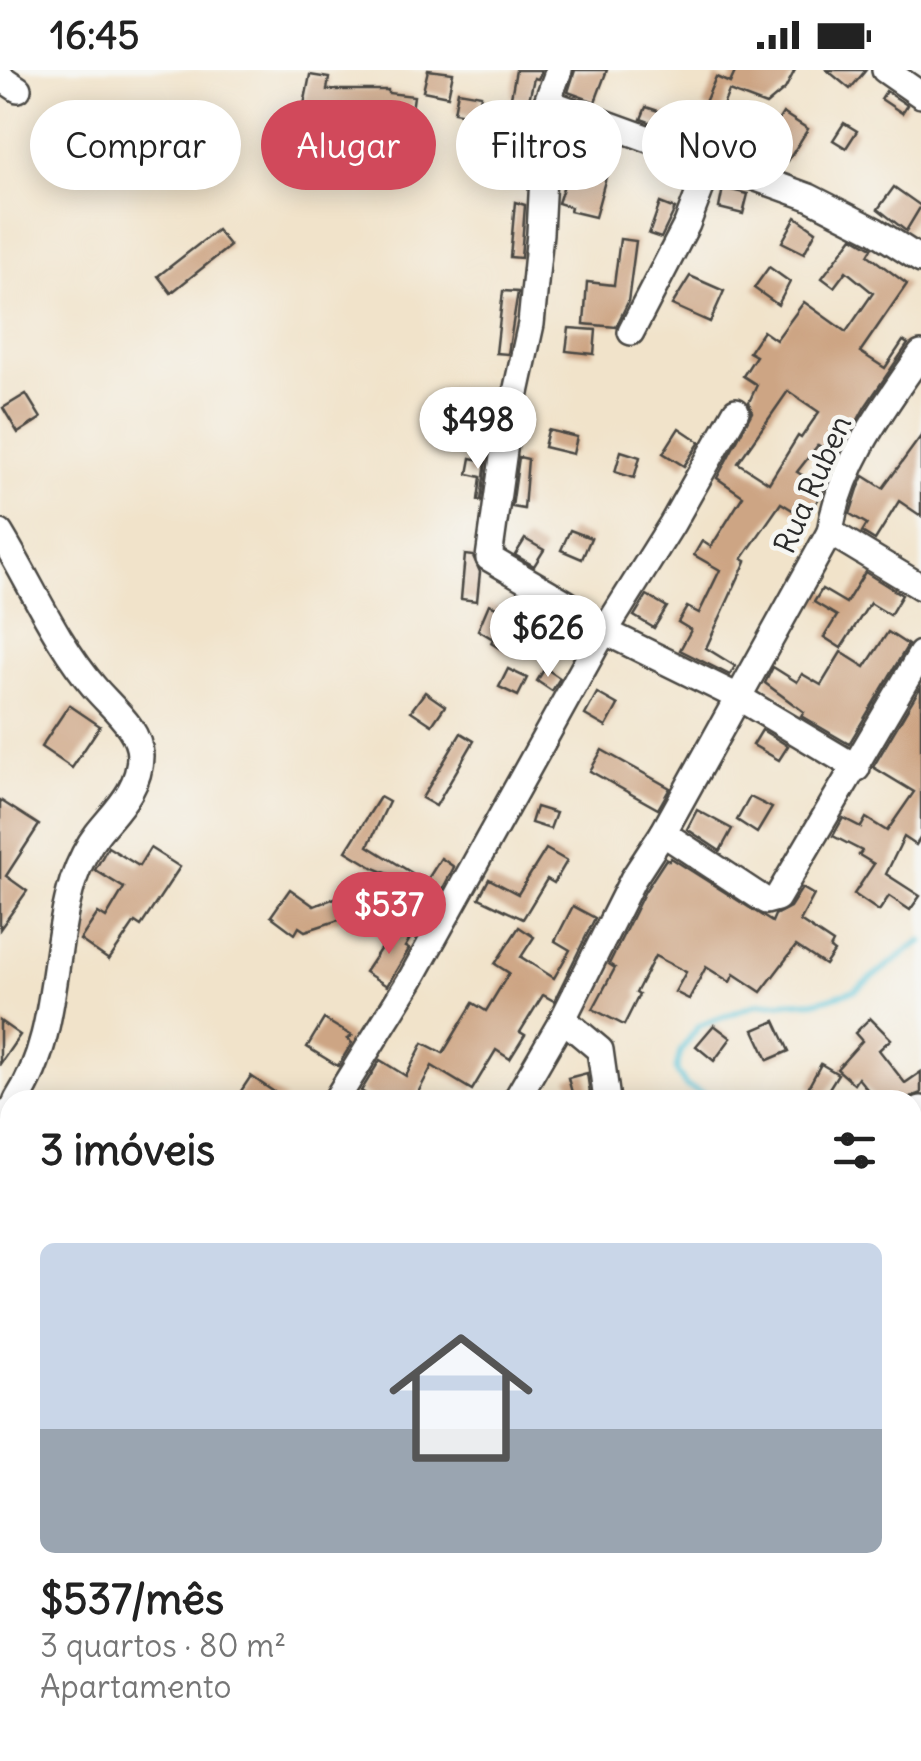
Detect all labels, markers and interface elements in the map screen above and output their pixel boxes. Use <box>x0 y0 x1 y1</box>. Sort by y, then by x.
text: 16:45 <box>50 12 139 59</box>
chip: Comprar <box>30 100 241 190</box>
chip: Alugar <box>261 100 436 190</box>
chip: Filtros <box>456 100 622 190</box>
chip: Novo <box>642 100 793 190</box>
pin: $498 <box>419 387 537 472</box>
text: $498 <box>441 399 515 440</box>
street label: Rua Ruben <box>765 409 859 559</box>
pin: $626 <box>489 595 607 680</box>
text: $626 <box>512 607 584 648</box>
pin: $537 <box>330 872 448 957</box>
text: $537 <box>354 884 424 925</box>
icon: filters <box>827 1123 882 1178</box>
text: 3 imóveis <box>40 1124 215 1176</box>
icon: home <box>371 1308 551 1488</box>
text: $537/mês <box>40 1573 224 1625</box>
text: 3 quartos · 80 m² <box>40 1625 286 1666</box>
text: Apartamento <box>40 1666 232 1707</box>

